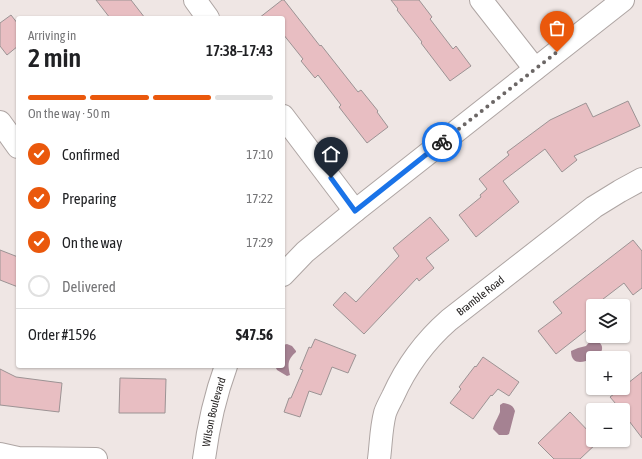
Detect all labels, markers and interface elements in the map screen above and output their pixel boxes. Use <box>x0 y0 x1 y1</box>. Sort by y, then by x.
pin <box>540 11 574 52</box>
icon: bag <box>546 17 568 39</box>
text: Arriving in <box>28 28 76 43</box>
text: 17:38–17:43 <box>206 42 273 59</box>
text: 2 min <box>28 43 81 73</box>
text: On the way · 50 m <box>28 106 110 121</box>
courier <box>422 122 462 162</box>
icon: bike <box>431 131 453 153</box>
pin <box>314 137 348 178</box>
icon: check <box>28 143 50 165</box>
icon: home <box>320 143 342 165</box>
text: Confirmed <box>62 146 120 163</box>
text: 17:10 <box>246 147 273 162</box>
icon: check <box>28 187 50 209</box>
text: Preparing <box>62 190 116 207</box>
text: 17:22 <box>246 191 273 206</box>
icon: check <box>28 231 50 253</box>
text: On the way <box>62 234 123 251</box>
text: 17:29 <box>246 235 273 250</box>
street label: Bramble Road <box>454 273 506 318</box>
text: Delivered <box>62 278 116 295</box>
map controls <box>586 299 630 447</box>
button: layers <box>586 299 630 343</box>
text: Order #1596 <box>28 326 96 343</box>
text: $47.56 <box>236 326 273 343</box>
button: + <box>586 351 630 395</box>
street label: Wilson Boulevard <box>200 376 228 448</box>
button: − <box>586 403 630 447</box>

